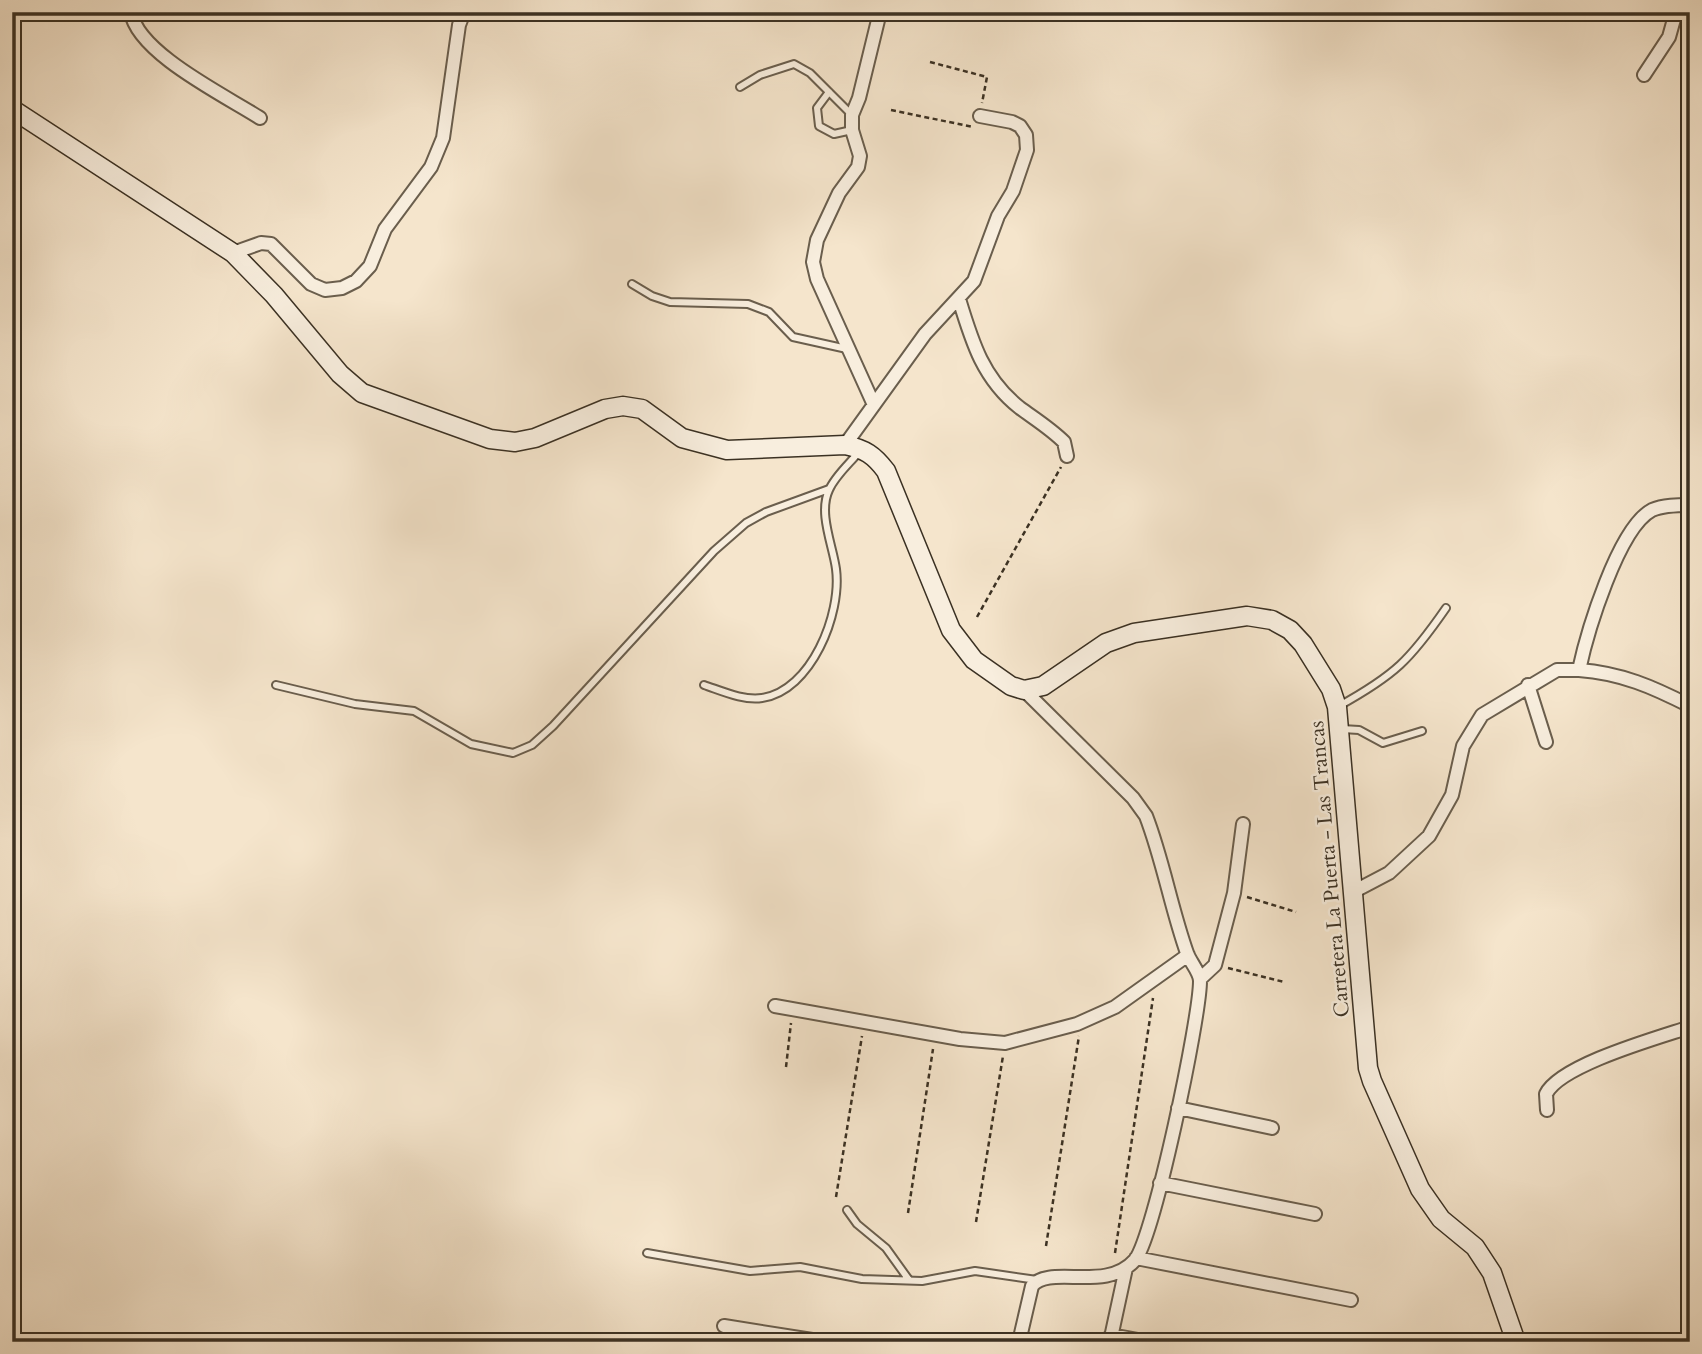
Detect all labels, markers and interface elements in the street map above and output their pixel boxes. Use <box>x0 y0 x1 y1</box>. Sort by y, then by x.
street label: Carretera La Puerta - Las Trancas <box>1302 719 1357 1018</box>

